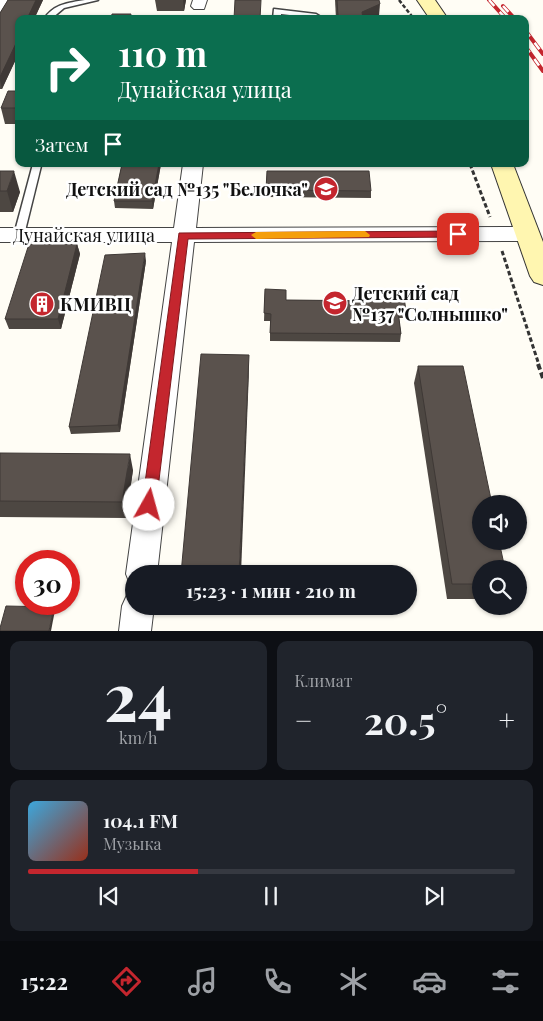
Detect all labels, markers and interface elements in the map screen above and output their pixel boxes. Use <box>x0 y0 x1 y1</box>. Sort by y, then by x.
text: 110 m <box>118 29 207 76</box>
icon: right <box>35 35 100 100</box>
text: Дунайская улица <box>118 74 292 104</box>
icon: arrive <box>99 130 127 158</box>
text: Затем <box>35 131 89 157</box>
school or university icon: Детский сад №135 "Белочка" <box>313 176 339 202</box>
place label: Детский сад №135 "Белочка" <box>66 177 308 201</box>
pin <box>437 213 479 255</box>
icon: arrive <box>444 220 472 248</box>
street label: Дунайская улица <box>13 223 155 247</box>
place label: Детский сад №137 "Солнышко" <box>352 281 508 326</box>
school or university icon: Детский сад №137 "Солнышко" <box>322 290 348 316</box>
building icon: КМИВЦ <box>29 291 55 317</box>
place label: КМИВЦ <box>60 292 131 316</box>
position arrow <box>122 478 174 530</box>
map controls <box>472 495 527 615</box>
button: sound <box>472 495 527 550</box>
speed limit sign: 30 <box>15 550 80 615</box>
button: search <box>472 560 527 615</box>
text: 15:23 · 1 мин · 210 m <box>186 577 356 603</box>
text: 24 <box>104 651 172 737</box>
text: Климат <box>295 670 353 691</box>
text: 20.5° <box>364 694 447 745</box>
text: − <box>295 701 313 738</box>
text: + <box>499 701 515 738</box>
text: km/h <box>119 727 157 748</box>
text: 104.1 FM <box>103 807 178 833</box>
text: Музыка <box>103 833 162 854</box>
icon: previous <box>95 882 123 910</box>
icon: pause <box>257 882 285 910</box>
icon: next <box>420 882 448 910</box>
icon: directions <box>109 964 144 999</box>
icon: music <box>185 964 220 999</box>
icon: phone <box>260 964 295 999</box>
icon: climate <box>336 964 371 999</box>
icon: car <box>412 964 447 999</box>
icon: filters <box>488 964 523 999</box>
text: 15:22 <box>20 966 68 996</box>

